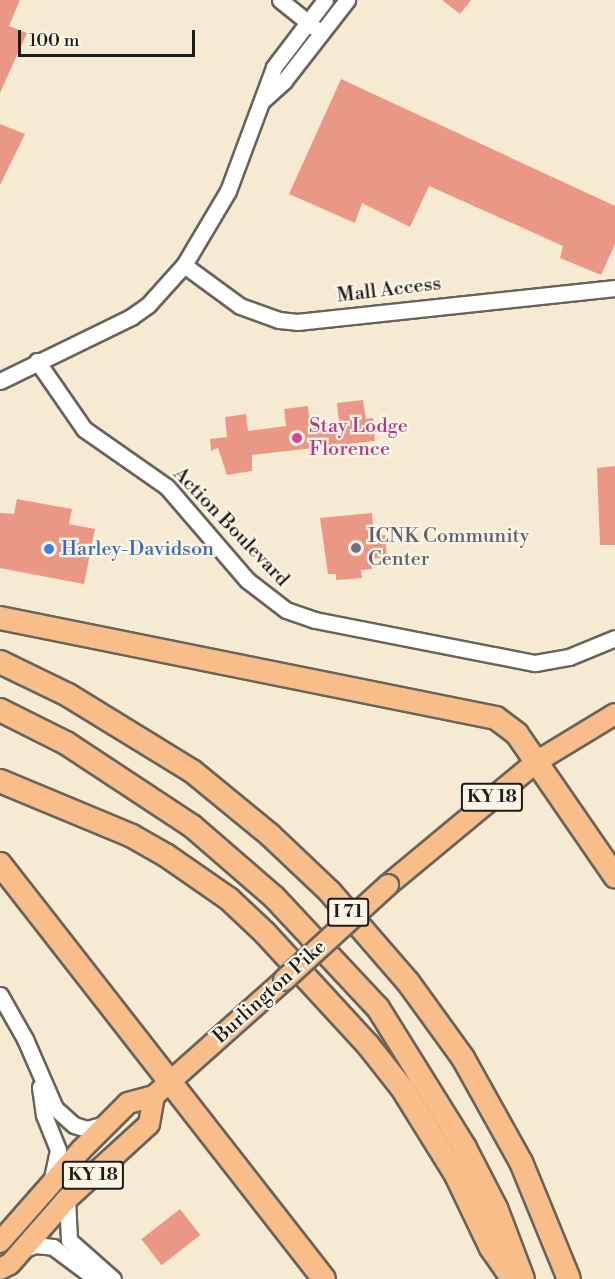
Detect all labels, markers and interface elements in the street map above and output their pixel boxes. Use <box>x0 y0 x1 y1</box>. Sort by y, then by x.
scale bar <box>21 18 198 56</box>
text: 100 m <box>29 29 80 52</box>
street label: Mall Access <box>336 272 442 308</box>
place label: Stay Lodge Florence <box>309 414 408 461</box>
marker: Stay Lodge Florence <box>290 431 304 445</box>
street label: Action Boulevard <box>168 462 294 592</box>
place label: ICNK Community Center <box>368 524 529 571</box>
place label: Harley-Davidson <box>61 537 214 561</box>
marker: ICNK Community Center <box>349 541 363 555</box>
marker: Harley-Davidson <box>42 542 56 556</box>
road number: KY 18 <box>460 782 524 812</box>
road number: I 71 <box>327 897 369 927</box>
street label: Burlington Pike <box>209 935 331 1049</box>
road number: KY 18 <box>62 1160 124 1190</box>

